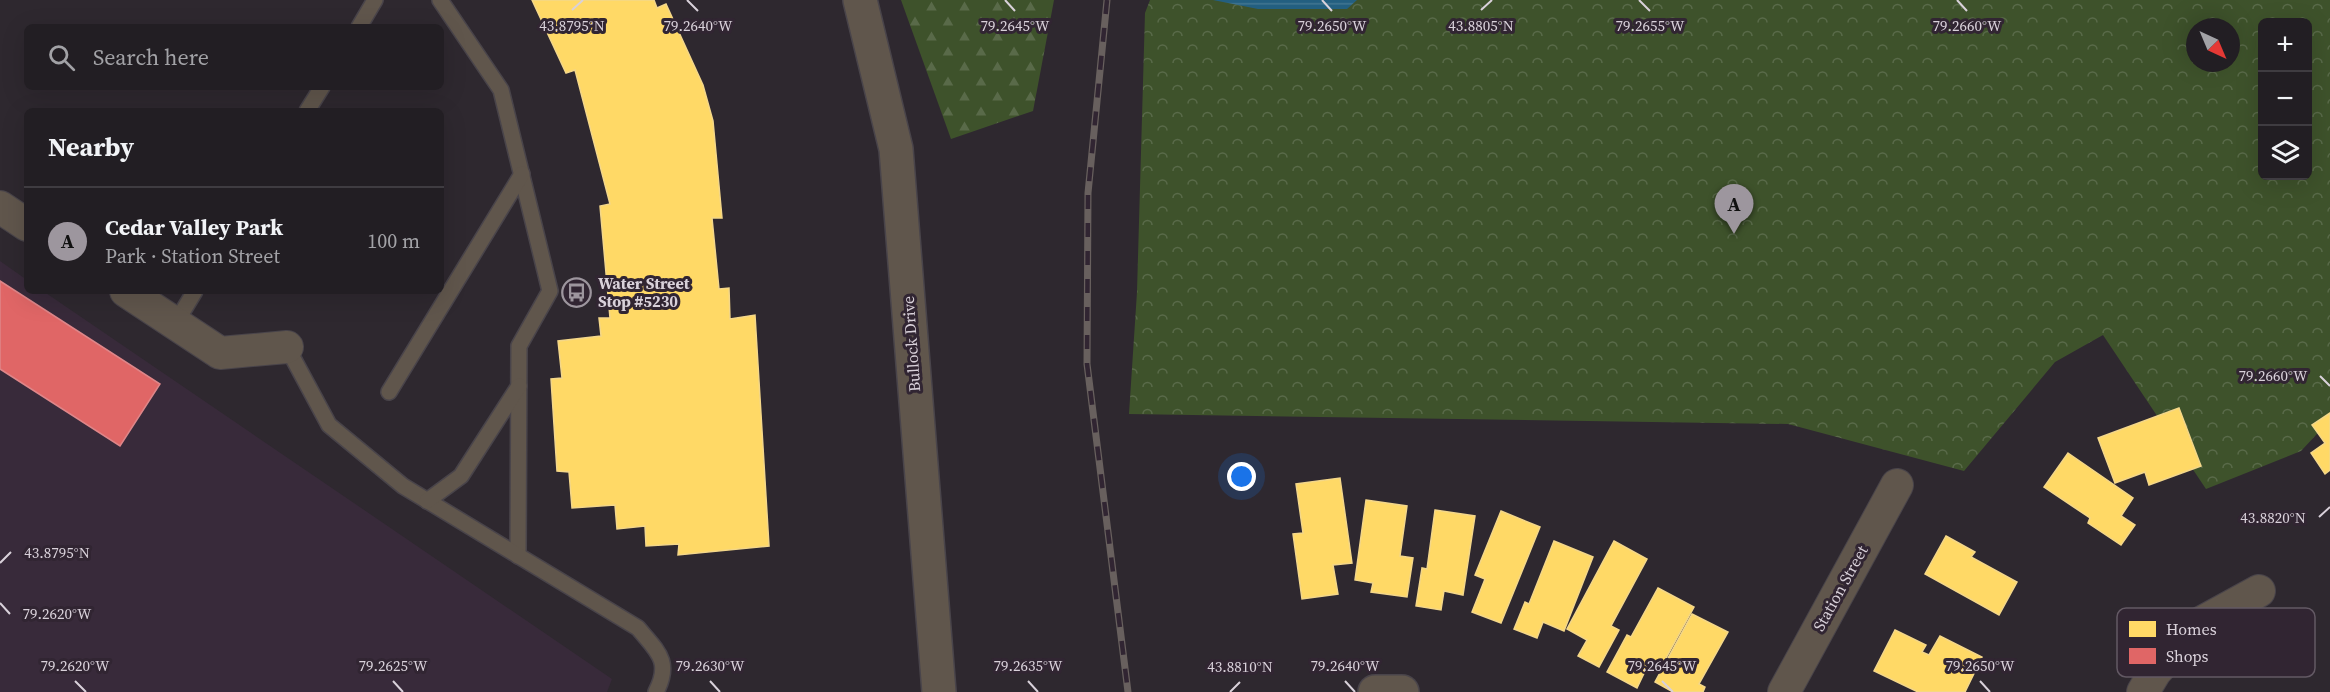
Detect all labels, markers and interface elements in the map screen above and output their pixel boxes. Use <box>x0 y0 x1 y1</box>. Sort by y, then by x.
text: 43.8795°N <box>539 15 605 36</box>
text: 79.2640°W <box>664 15 733 36</box>
text: 79.2645°W <box>981 15 1050 36</box>
text: 79.2650°W <box>1298 15 1367 36</box>
text: 43.8805°N <box>1448 15 1514 36</box>
text: 79.2655°W <box>1616 15 1685 36</box>
text: 79.2660°W <box>1933 15 2002 36</box>
north arrow <box>2186 18 2240 72</box>
map controls <box>2258 18 2312 180</box>
button: + <box>2258 18 2312 72</box>
search box <box>24 24 444 90</box>
icon: search <box>45 41 78 74</box>
text: Search here <box>93 42 209 72</box>
button: − <box>2258 72 2312 126</box>
button: layers <box>2258 126 2312 180</box>
text: Nearby <box>48 129 134 165</box>
pin: A <box>1714 184 1754 234</box>
text: Cedar Valley Park <box>105 212 283 242</box>
text: A <box>61 227 74 255</box>
text: 100 m <box>367 227 420 255</box>
text: Park · Station Street <box>105 242 280 270</box>
place label: Water Street Stop #5230 <box>598 272 690 312</box>
bus stop icon: Water Street Stop #5230 <box>561 276 593 308</box>
street label: Bullock Drive <box>897 295 925 393</box>
text: 79.2660°W <box>2239 365 2308 386</box>
your location <box>1227 462 1256 491</box>
text: 43.8820°N <box>2240 507 2306 528</box>
street label: Station Street <box>1807 540 1873 635</box>
text: 43.8795°N <box>24 542 90 563</box>
text: 79.2620°W <box>23 603 92 624</box>
legend <box>2117 608 2315 677</box>
text: Homes <box>2166 618 2217 640</box>
text: Shops <box>2166 645 2209 667</box>
text: 79.2620°W <box>41 655 110 676</box>
text: 79.2625°W <box>359 655 428 676</box>
text: 79.2630°W <box>676 655 745 676</box>
text: 79.2635°W <box>994 655 1063 676</box>
text: 79.2640°W <box>1311 655 1380 676</box>
text: 79.2645°W <box>1628 655 1697 676</box>
text: 79.2650°W <box>1946 655 2015 676</box>
text: 43.8810°N <box>1207 656 1273 677</box>

